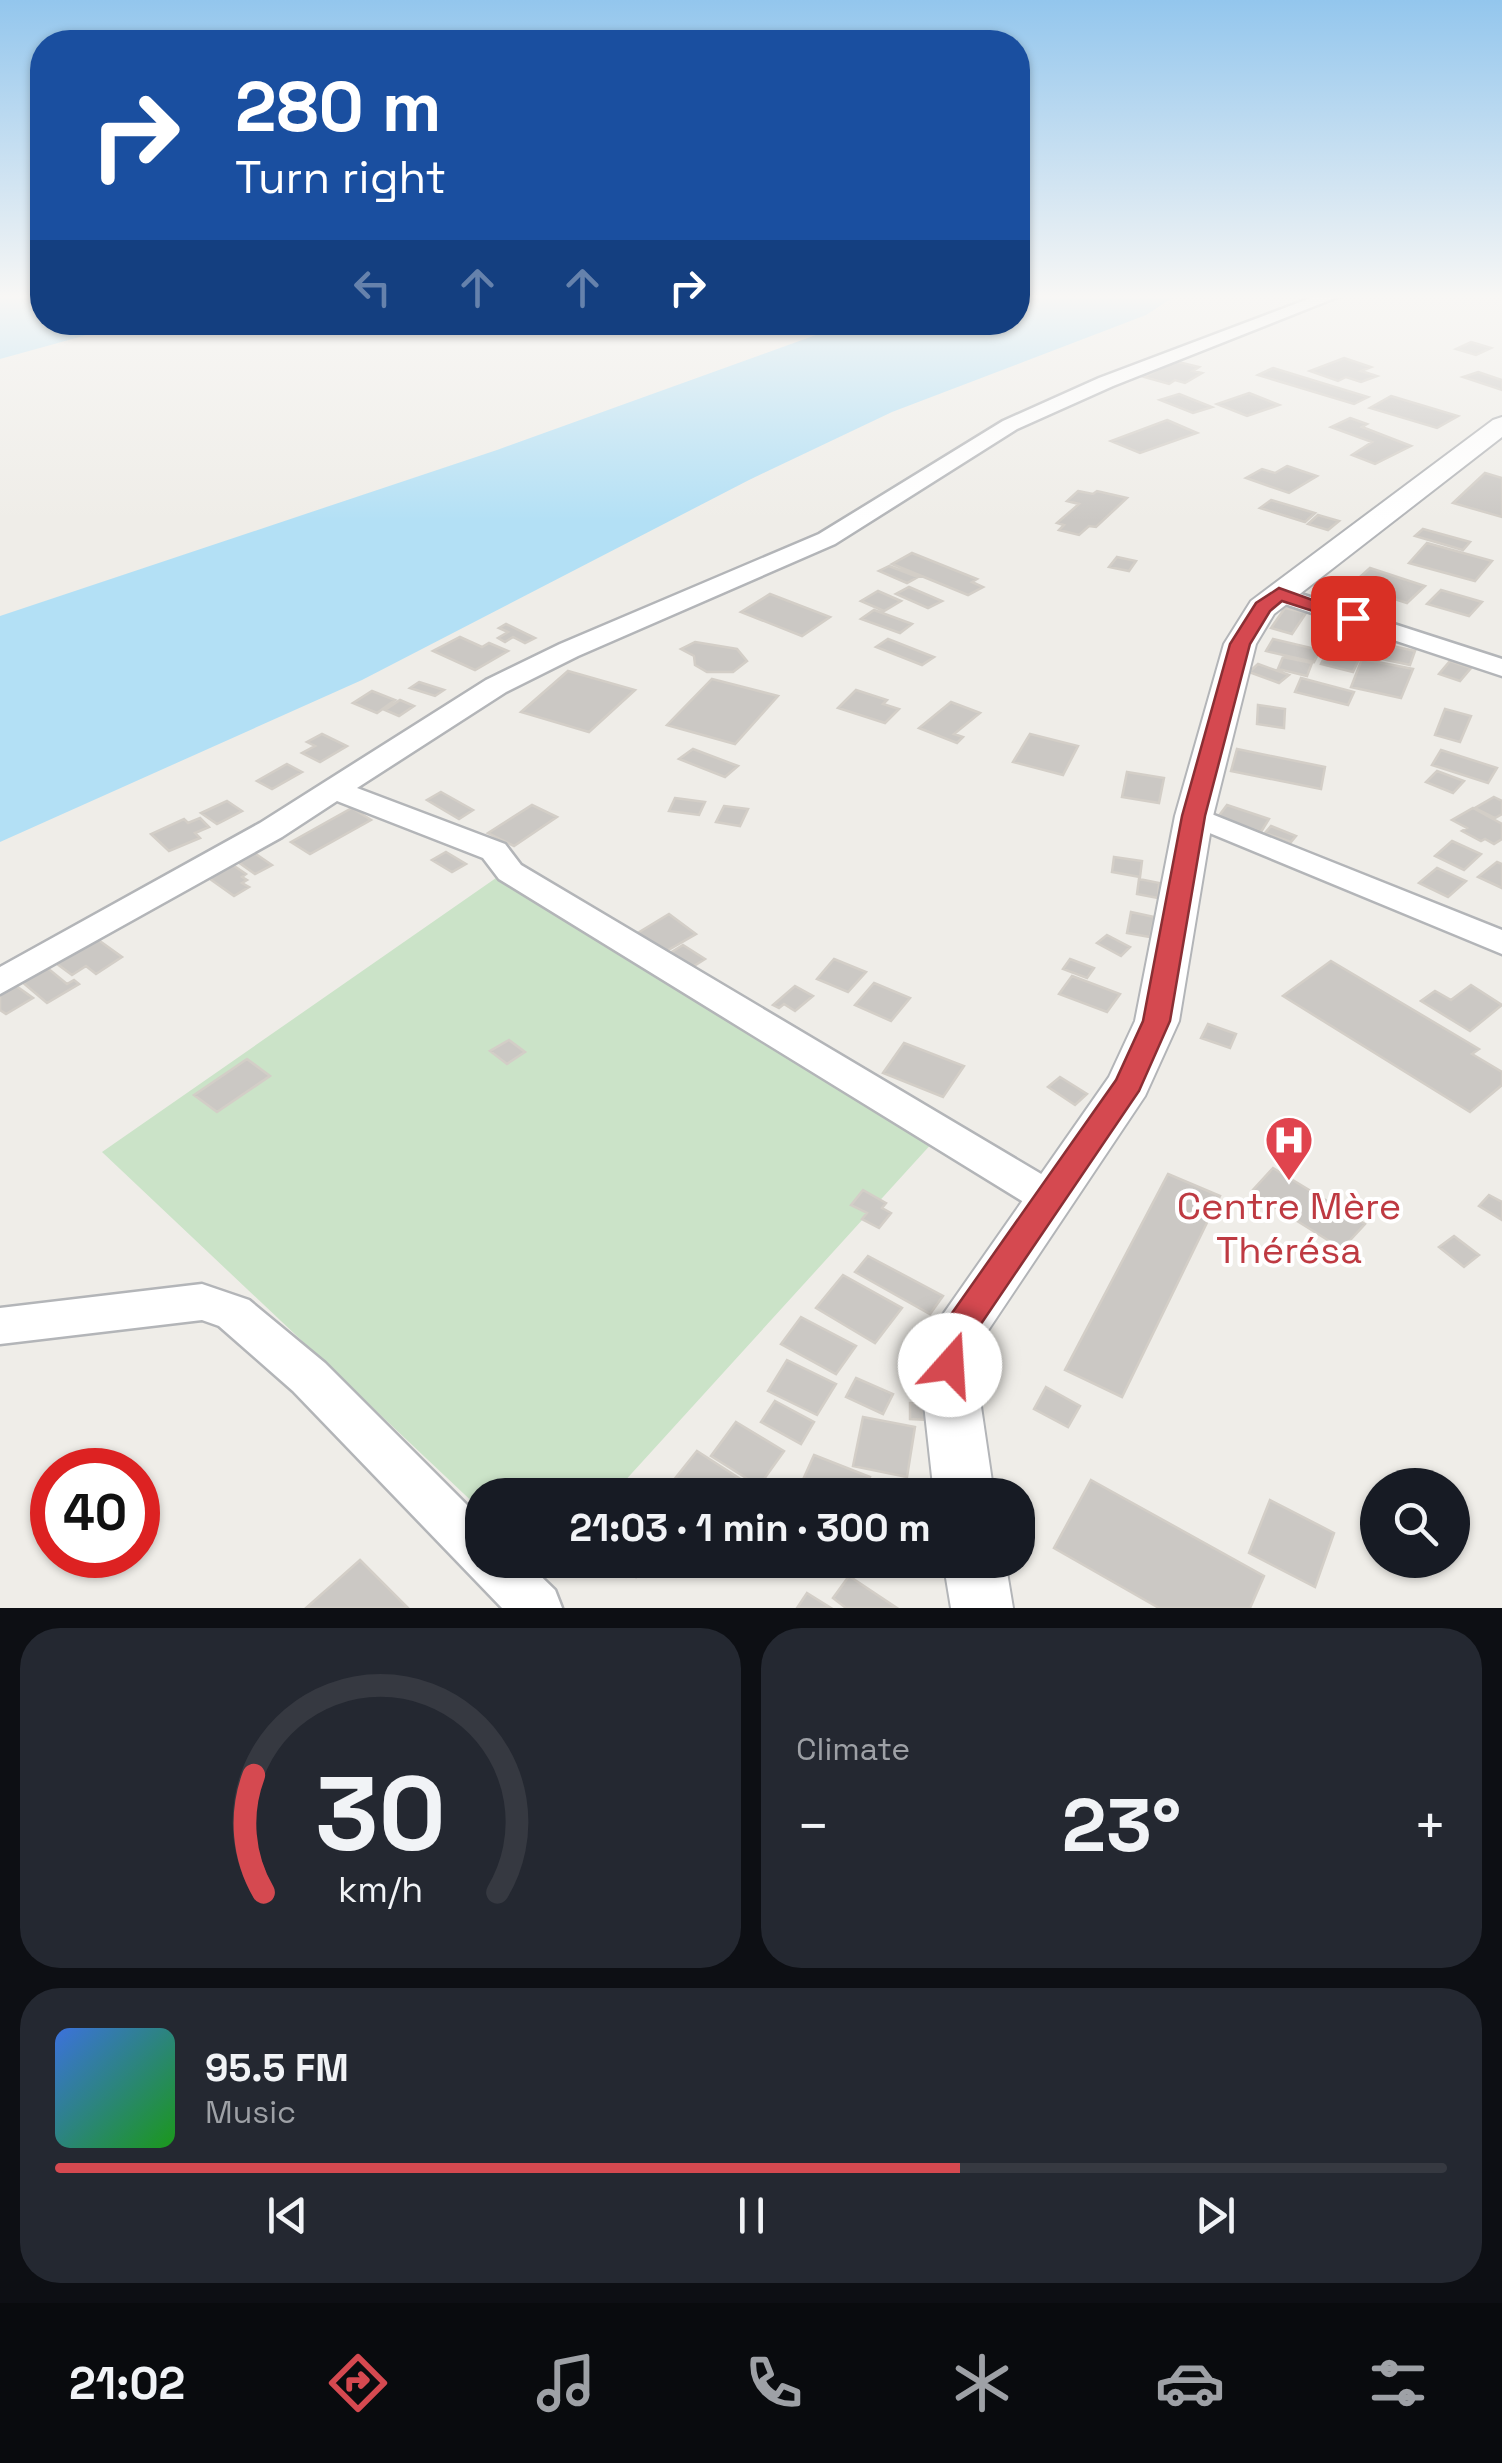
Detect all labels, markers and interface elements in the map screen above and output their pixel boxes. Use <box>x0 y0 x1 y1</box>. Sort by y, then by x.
text: 280 m <box>235 62 442 151</box>
icon: right <box>70 70 200 200</box>
text: Turn right <box>235 149 446 206</box>
icon: left <box>345 260 400 315</box>
icon: ahead <box>450 260 505 315</box>
icon: ahead <box>555 260 610 315</box>
icon: right <box>660 260 715 315</box>
pin <box>1311 576 1396 661</box>
icon: arrive <box>1326 591 1381 646</box>
hospital icon: Centre Mère Thérésa <box>1263 1114 1315 1182</box>
place label: Centre Mère Thérésa <box>1177 1182 1401 1274</box>
position arrow <box>898 1313 1002 1417</box>
speed limit sign: 40 <box>30 1448 160 1578</box>
map controls <box>1360 1468 1470 1578</box>
button: search <box>1360 1468 1470 1578</box>
text: 21:03 · 1 min · 300 m <box>569 1504 931 1552</box>
text: Climate <box>796 1729 910 1769</box>
text: 30 <box>315 1748 446 1880</box>
text: 23° <box>1062 1777 1181 1873</box>
text: − <box>796 1791 830 1861</box>
text: + <box>1413 1791 1447 1861</box>
text: km/h <box>338 1867 423 1912</box>
text: 95.5 FM <box>205 2044 349 2092</box>
text: Music <box>205 2092 296 2132</box>
icon: previous <box>260 2188 315 2243</box>
icon: pause <box>724 2188 779 2243</box>
icon: next <box>1188 2188 1243 2243</box>
icon: directions <box>323 2348 393 2418</box>
icon: music <box>531 2348 601 2418</box>
icon: phone <box>739 2348 809 2418</box>
icon: climate <box>947 2348 1017 2418</box>
icon: car <box>1155 2348 1225 2418</box>
icon: filters <box>1363 2348 1433 2418</box>
text: 21:02 <box>69 2355 185 2412</box>

